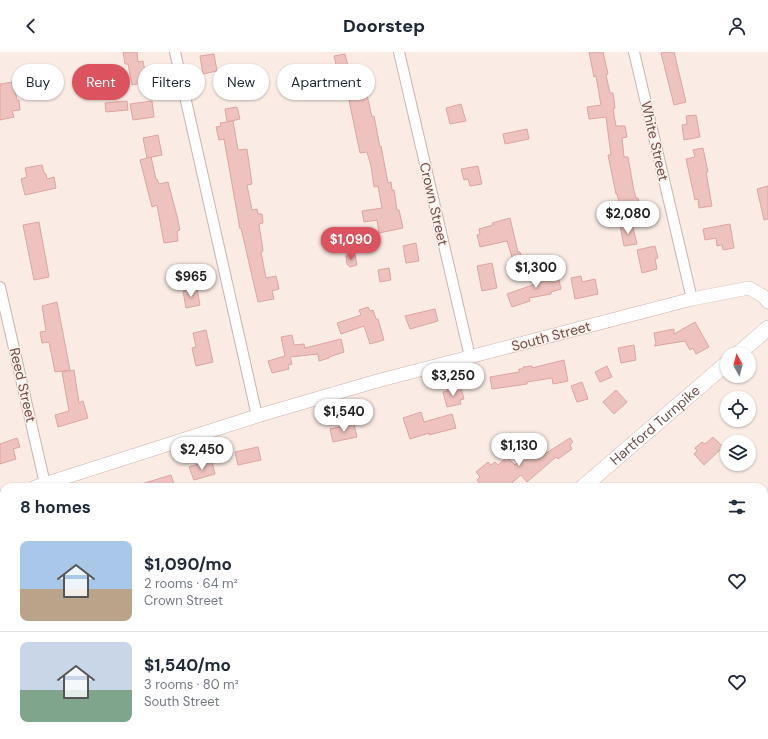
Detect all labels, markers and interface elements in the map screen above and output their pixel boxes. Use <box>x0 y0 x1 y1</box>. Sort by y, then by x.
text: Doorstep <box>343 14 425 38</box>
icon: back <box>20 15 42 37</box>
icon: person <box>726 15 748 37</box>
chip: Buy <box>12 64 64 100</box>
chip: Rent <box>72 64 130 100</box>
chip: Filters <box>138 64 205 100</box>
chip: New <box>213 64 269 100</box>
chip: Apartment <box>277 64 375 100</box>
street label: White Street <box>637 99 673 183</box>
street label: Crown Street <box>416 161 452 247</box>
pin: $2,080 <box>595 201 661 235</box>
text: $2,080 <box>605 205 651 222</box>
pin: $1,090 <box>318 227 384 261</box>
text: $1,090 <box>330 231 372 248</box>
pin: $1,300 <box>503 255 569 289</box>
text: $1,300 <box>515 259 557 276</box>
pin: $965 <box>167 264 215 298</box>
text: $965 <box>175 268 207 285</box>
street label: South Street <box>509 317 593 355</box>
street label: Reed Street <box>6 346 40 424</box>
north arrow <box>720 347 756 383</box>
map controls <box>720 347 756 471</box>
pin: $3,250 <box>420 363 486 397</box>
text: $3,250 <box>431 367 475 384</box>
street label: Hartford Turnpike <box>606 381 704 469</box>
button: locate <box>720 391 756 427</box>
pin: $1,540 <box>311 399 377 433</box>
text: $1,540 <box>323 403 365 420</box>
pin: $1,130 <box>486 433 552 467</box>
button: layers <box>720 435 756 471</box>
pin: $2,450 <box>169 437 235 471</box>
text: $1,130 <box>500 437 538 454</box>
text: $2,450 <box>180 441 224 458</box>
text: 8 homes <box>20 496 91 518</box>
icon: filters <box>726 496 748 518</box>
text: $1,090/mo <box>144 553 232 575</box>
icon: home <box>52 557 100 605</box>
icon: heart <box>726 570 748 592</box>
text: 2 rooms · 64 m² <box>144 575 238 592</box>
text: Crown Street <box>144 592 223 609</box>
text: $1,540/mo <box>144 654 231 676</box>
icon: home <box>52 658 100 706</box>
icon: heart <box>726 671 748 693</box>
text: 3 rooms · 80 m² <box>144 676 239 693</box>
text: South Street <box>144 693 220 710</box>

